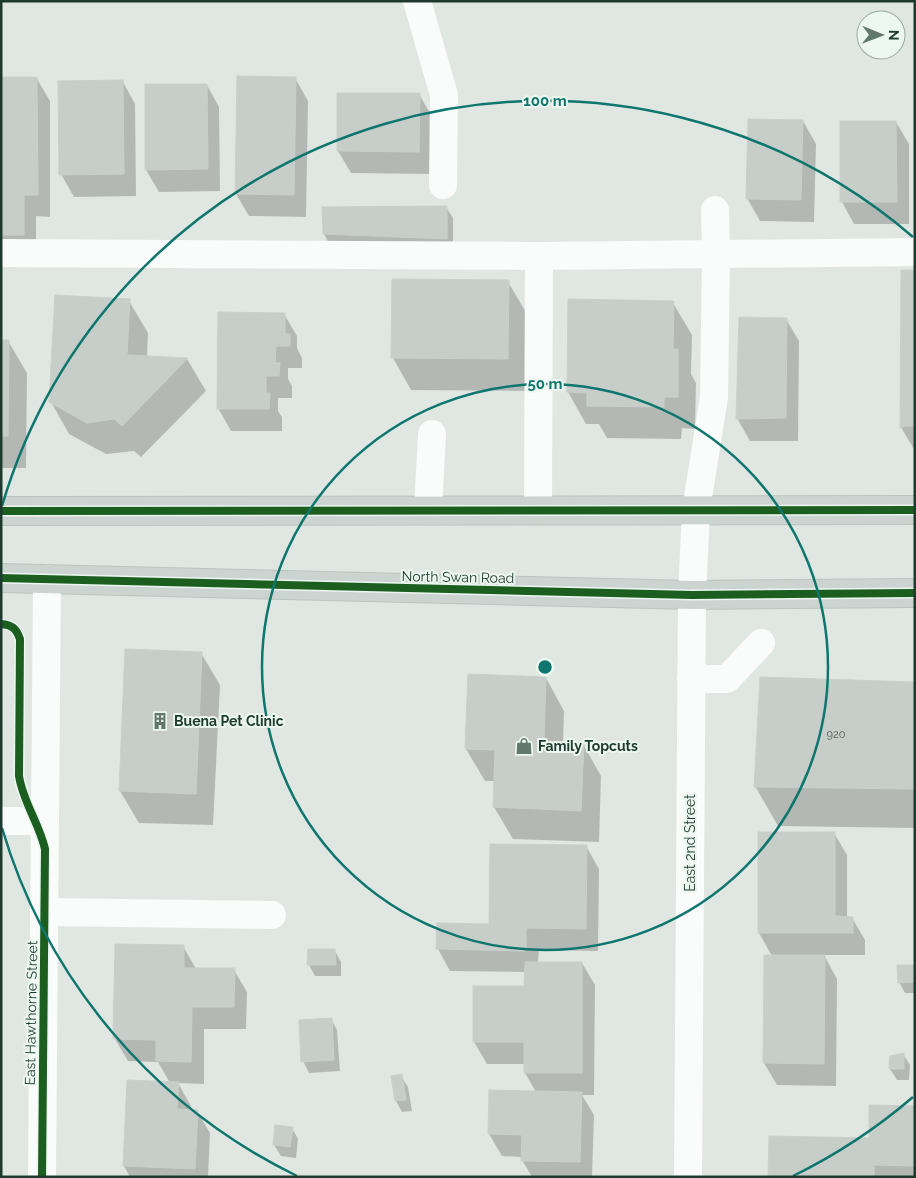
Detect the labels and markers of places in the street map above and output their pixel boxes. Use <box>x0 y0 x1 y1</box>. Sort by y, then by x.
centre of rings <box>536 658 554 676</box>
building icon: Buena Pet Clinic <box>150 711 170 731</box>
place label: Buena Pet Clinic <box>174 713 284 729</box>
shop icon: Family Topcuts <box>514 736 534 756</box>
place label: Family Topcuts <box>538 738 638 754</box>

